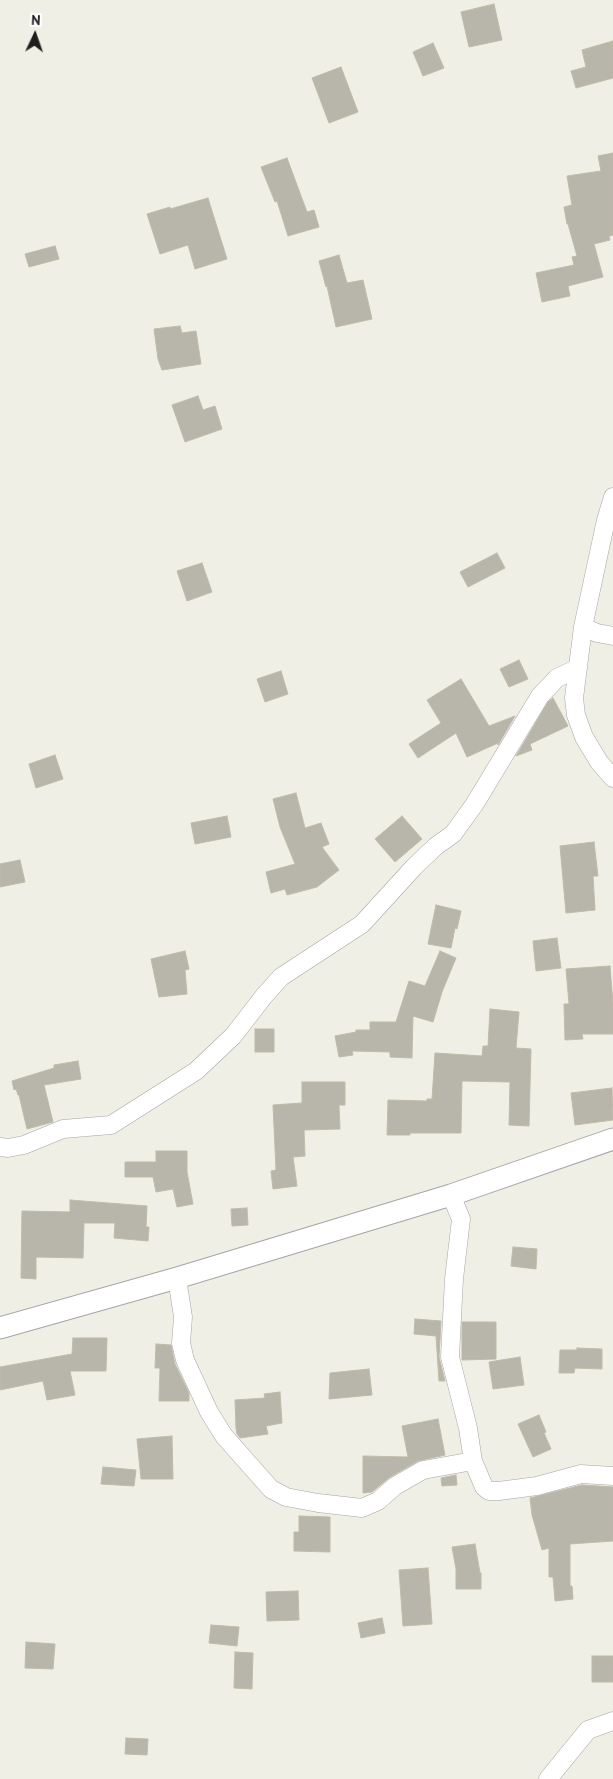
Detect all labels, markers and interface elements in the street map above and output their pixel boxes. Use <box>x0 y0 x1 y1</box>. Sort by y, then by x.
north arrow <box>10 10 60 60</box>
text: N <box>31 11 41 29</box>

